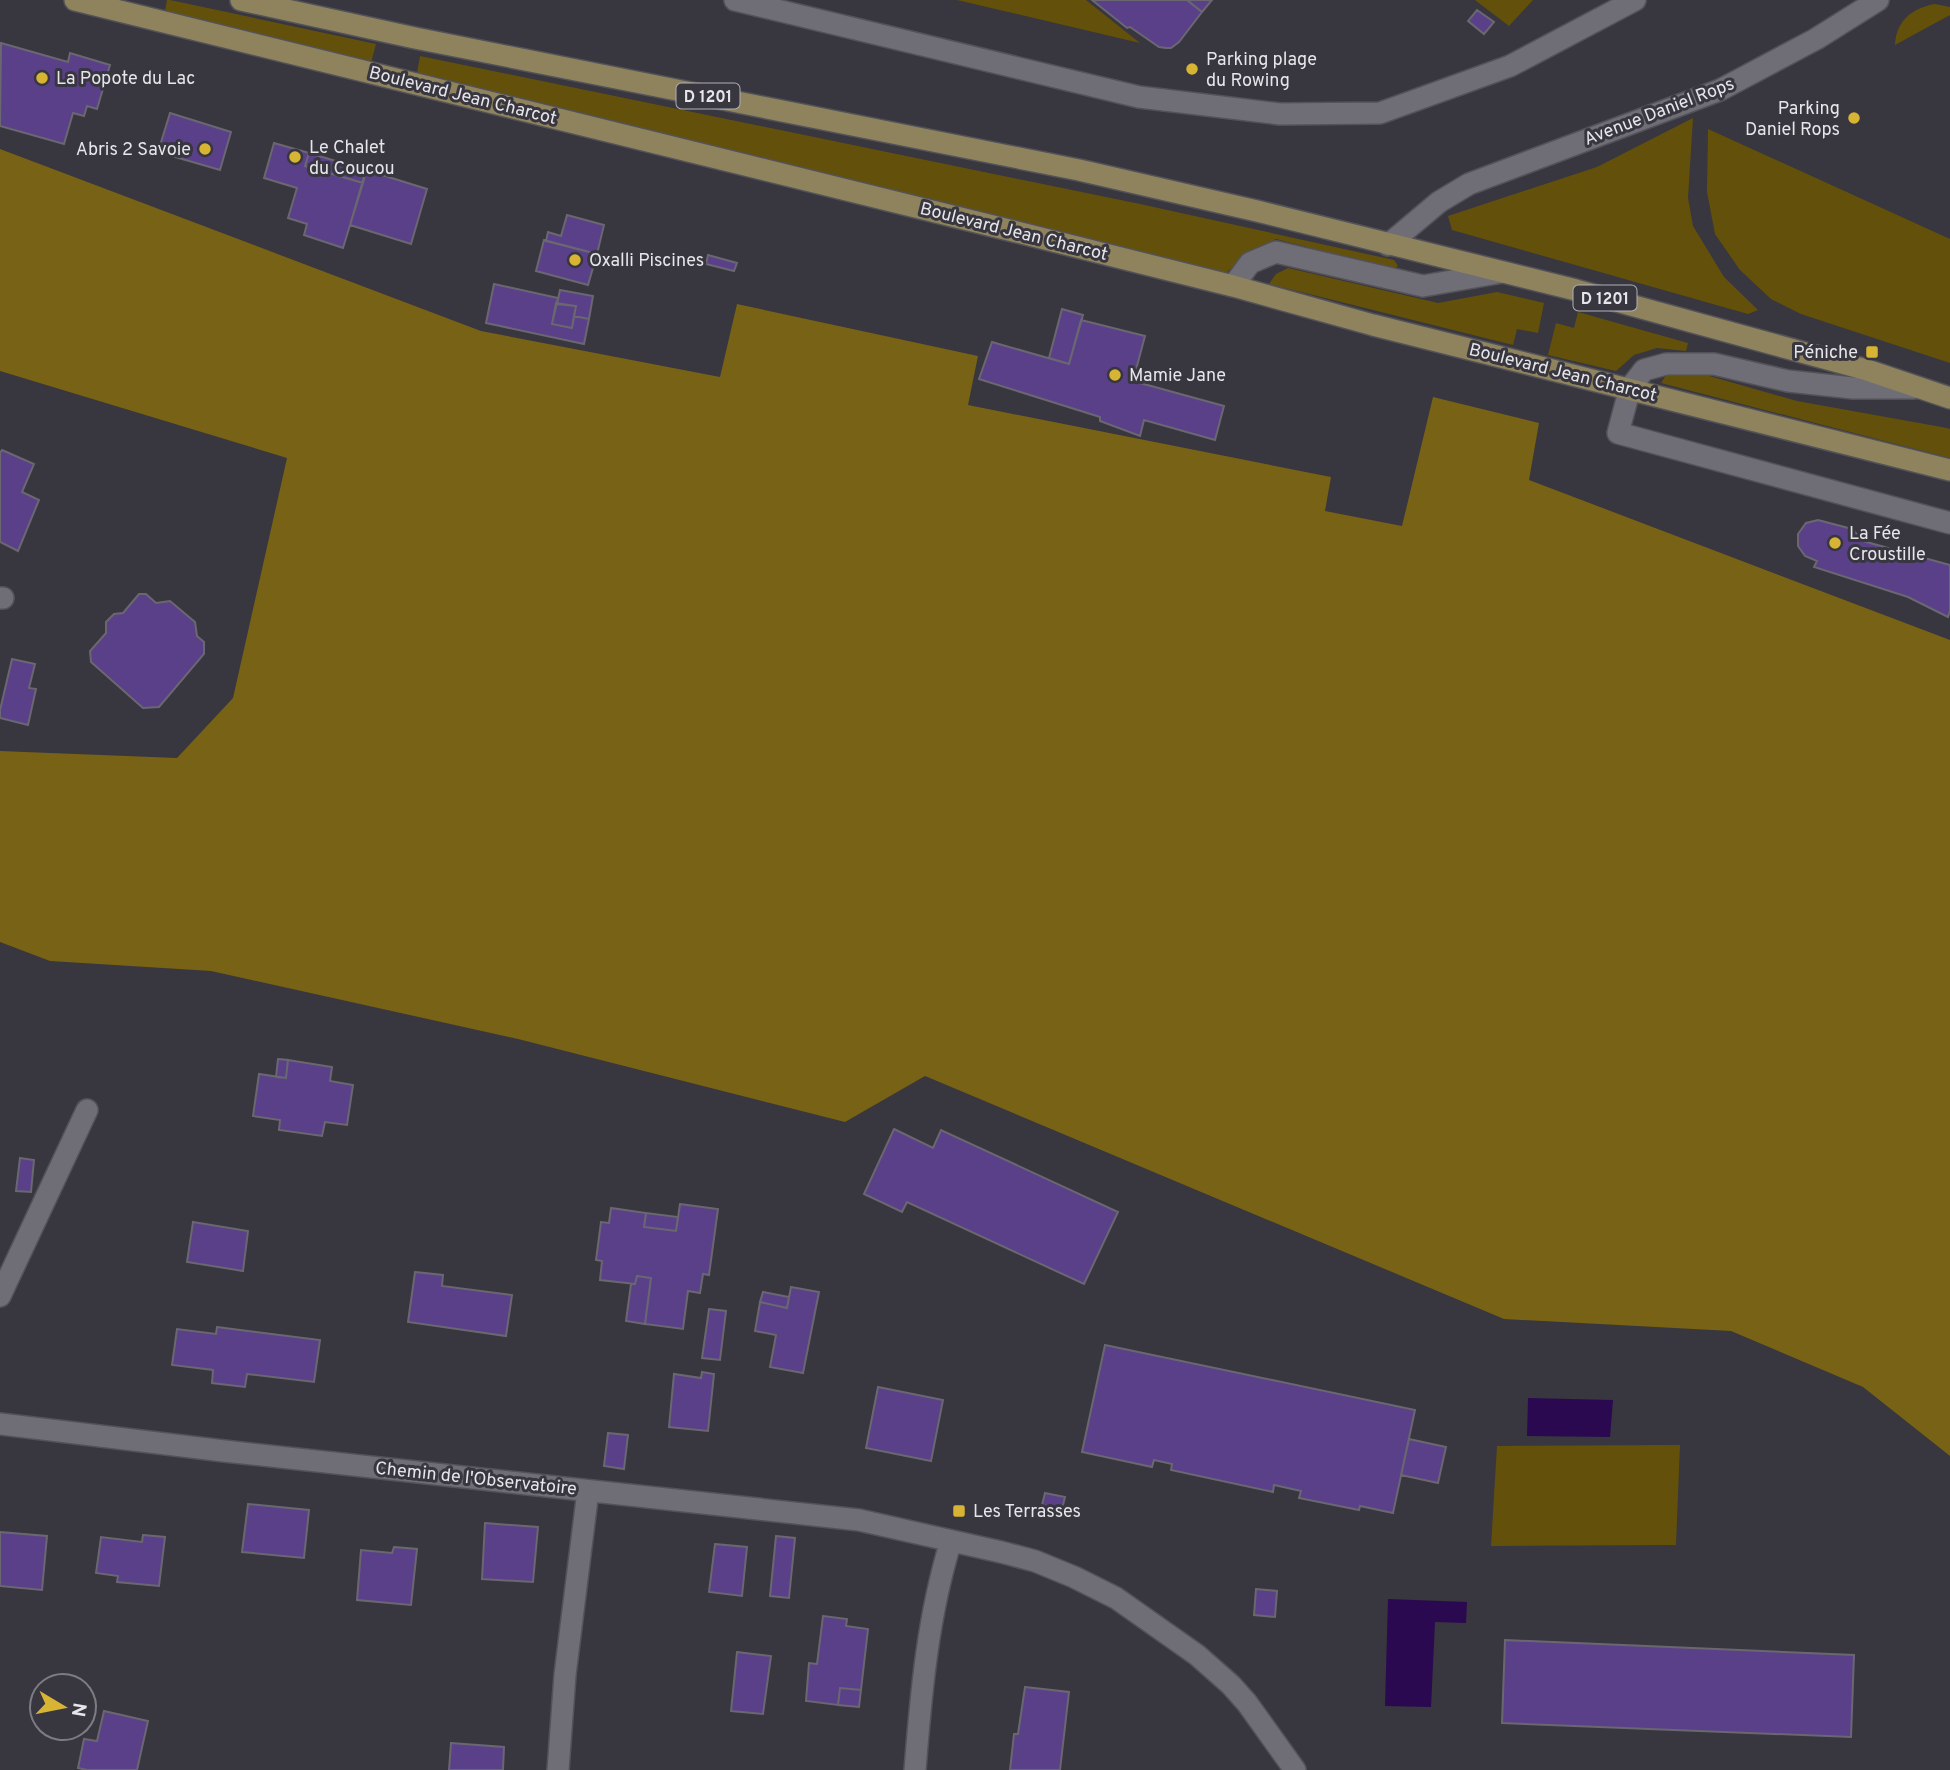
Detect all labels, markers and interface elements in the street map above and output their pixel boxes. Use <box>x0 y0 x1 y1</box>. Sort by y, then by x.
place label: Parking plage du Rowing <box>1206 49 1317 93</box>
marker: Parking plage du Rowing <box>1184 61 1200 77</box>
street label: Boulevard Jean Charcot <box>366 62 559 131</box>
place label: La Popote du Lac <box>56 68 195 91</box>
marker: La Popote du Lac <box>34 70 50 86</box>
street label: Avenue Daniel Rops <box>1581 73 1738 152</box>
road number: D 1201 <box>676 83 740 108</box>
place label: Parking Daniel Rops <box>1745 98 1840 142</box>
marker: Parking Daniel Rops <box>1846 110 1862 126</box>
place label: Le Chalet du Coucou <box>309 137 395 181</box>
place label: Abris 2 Savoie <box>76 139 191 162</box>
marker: Abris 2 Savoie <box>197 141 213 157</box>
marker: Le Chalet du Coucou <box>287 149 303 165</box>
street label: Boulevard Jean Charcot <box>917 198 1110 267</box>
place label: Oxalli Piscines <box>589 250 704 273</box>
marker: Oxalli Piscines <box>567 252 583 268</box>
road number: D 1201 <box>1574 286 1636 310</box>
street label: Boulevard Jean Charcot <box>1466 339 1659 408</box>
place label: Péniche <box>1793 342 1858 365</box>
marker: Péniche <box>1864 344 1880 360</box>
place label: Mamie Jane <box>1129 365 1226 388</box>
marker: Mamie Jane <box>1107 367 1123 383</box>
place label: La Fée Croustille <box>1849 523 1926 567</box>
marker: La Fée Croustille <box>1827 535 1843 551</box>
street label: Chemin de l'Observatoire <box>374 1457 578 1502</box>
place label: Les Terrasses <box>973 1501 1081 1524</box>
marker: Les Terrasses <box>951 1503 967 1519</box>
north arrow <box>28 1672 98 1742</box>
text: N <box>65 1701 91 1718</box>

